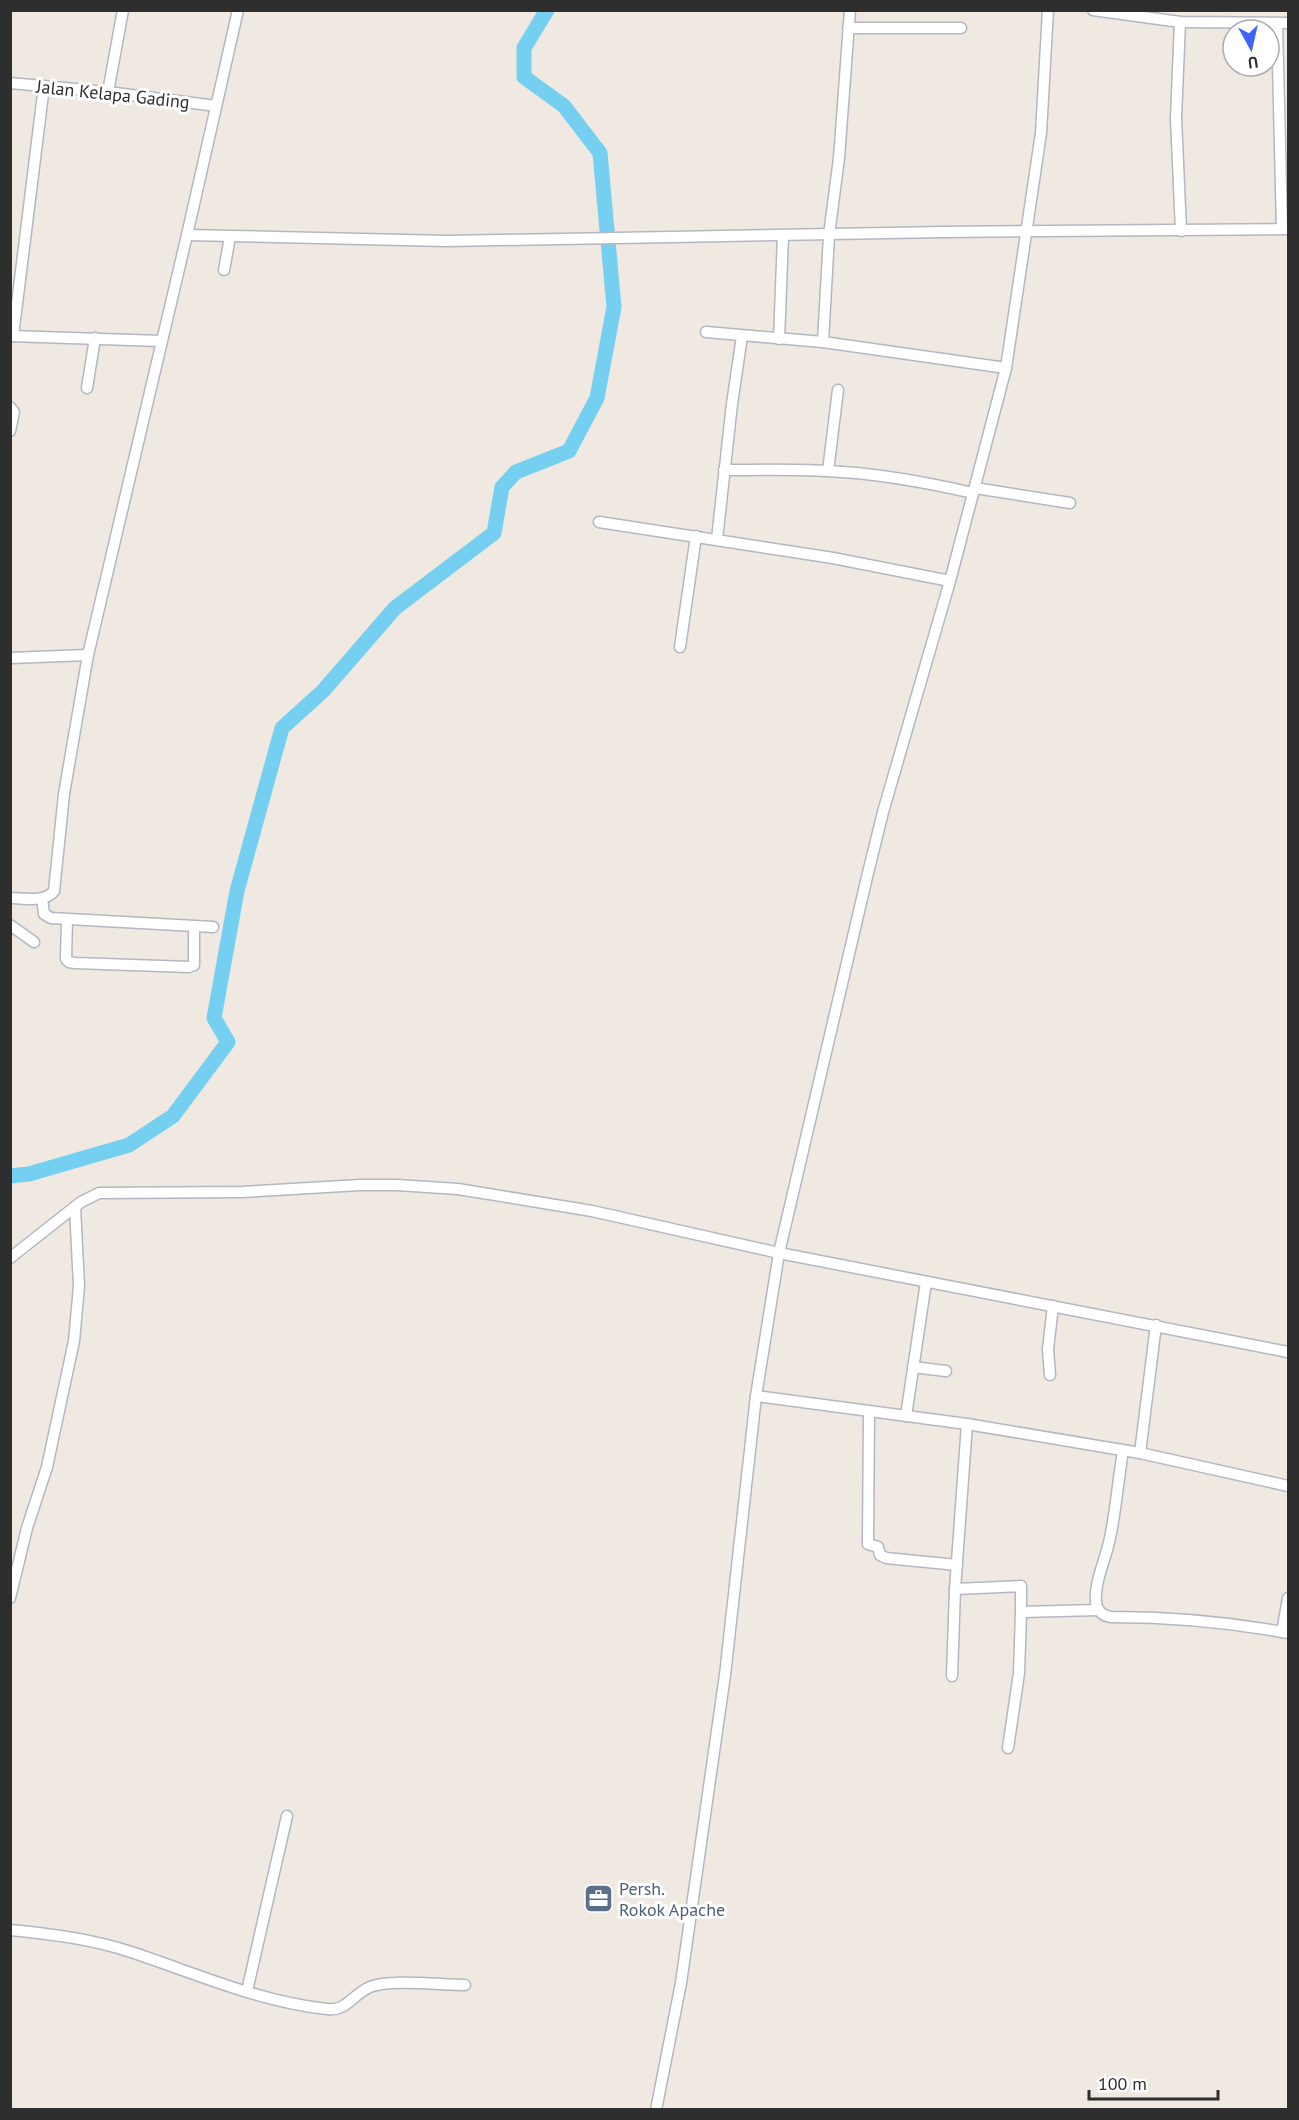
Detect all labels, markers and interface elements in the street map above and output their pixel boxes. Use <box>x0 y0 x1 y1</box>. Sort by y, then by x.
north arrow <box>1221 18 1281 78</box>
text: U <box>1247 52 1259 73</box>
street label: Jalan Kelapa Gading <box>34 74 191 113</box>
place label: Persh. Rokok Apache <box>619 1877 725 1921</box>
office icon: Persh. Rokok Apache <box>582 1882 614 1914</box>
scale bar <box>1089 2063 1218 2101</box>
text: 100 m <box>1098 2072 1147 2095</box>

